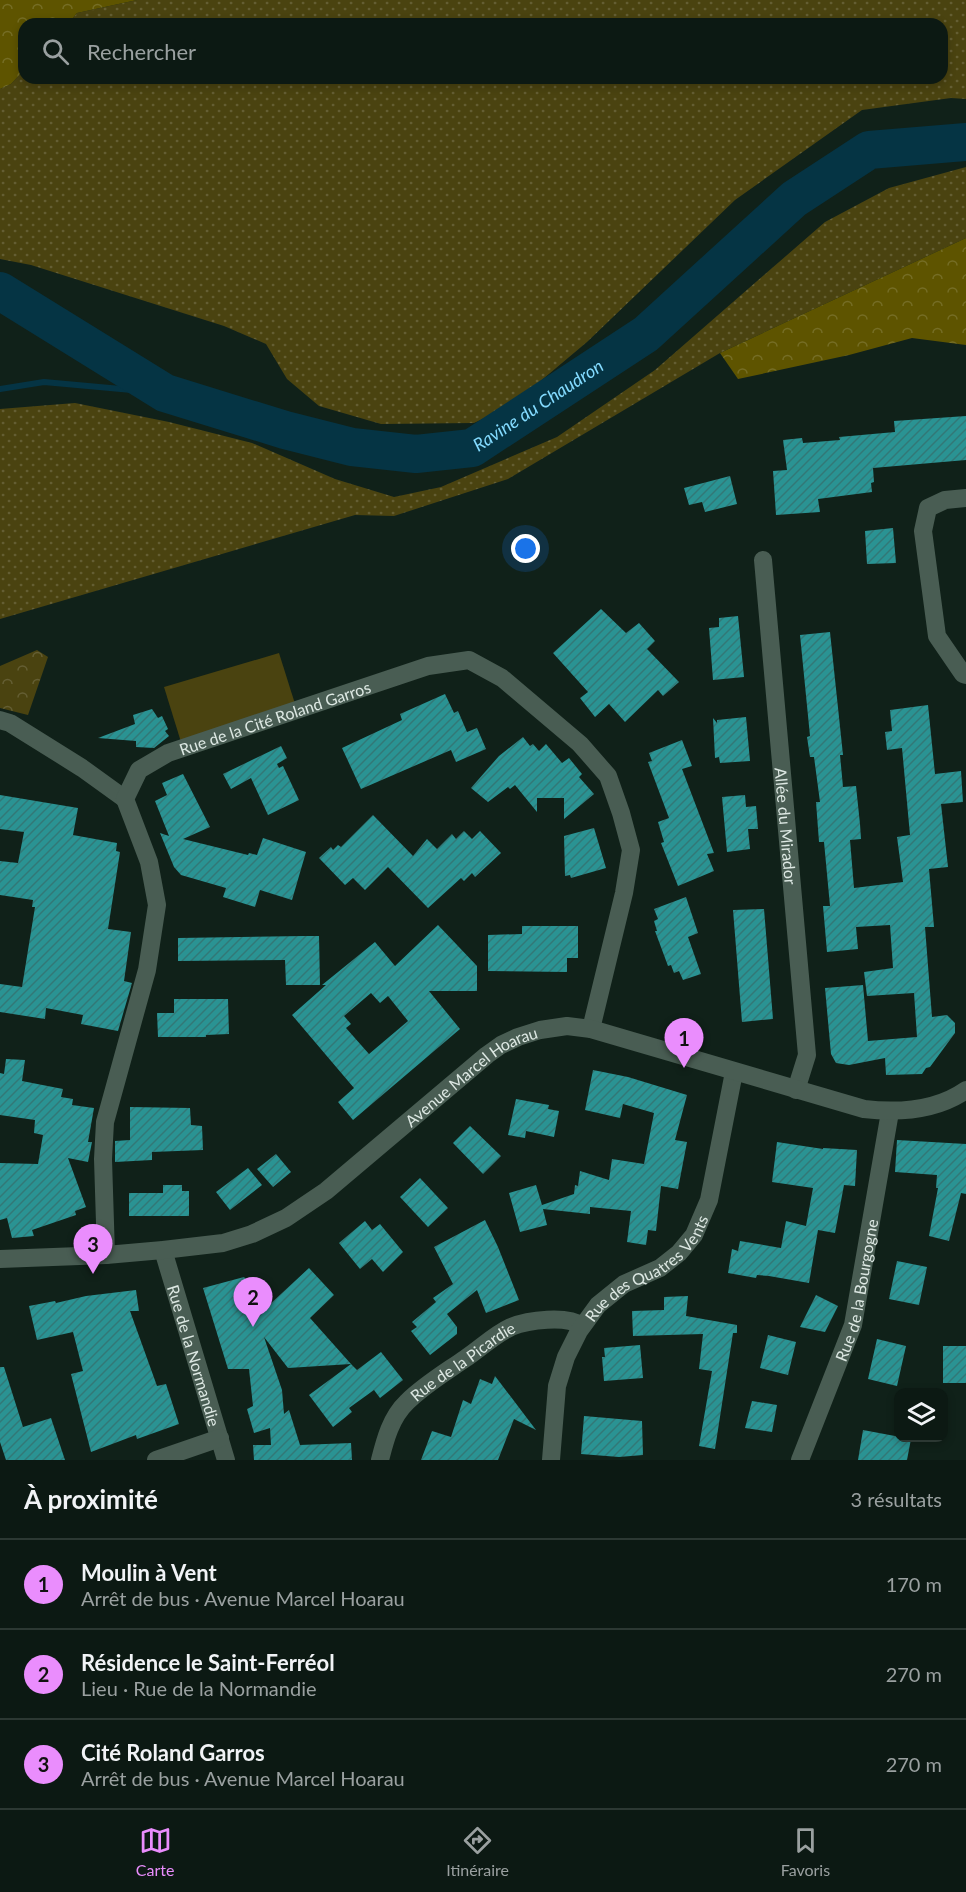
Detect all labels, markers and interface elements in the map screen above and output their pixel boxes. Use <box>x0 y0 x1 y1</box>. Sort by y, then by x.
search box <box>18 18 948 84</box>
icon: search <box>39 35 72 68</box>
text: Rechercher <box>87 38 196 65</box>
water label: Ravine du Chaudron <box>468 354 607 456</box>
your location <box>511 534 540 563</box>
street label: Rue de la Cité Roland Garros <box>176 676 373 758</box>
street label: Allée du Mirador <box>772 767 801 885</box>
pin: 1 <box>664 1018 704 1068</box>
street label: Avenue Marcel Hoarau <box>401 1022 540 1130</box>
street label: Rue des Quatres Vents <box>580 1212 711 1325</box>
street label: Rue de la Bourgogne <box>830 1217 881 1364</box>
pin: 3 <box>74 1224 112 1274</box>
pin: 2 <box>234 1278 272 1327</box>
street label: Rue de la Normandie <box>164 1282 225 1428</box>
street label: Rue de la Picardie <box>406 1317 518 1404</box>
map controls <box>894 1388 948 1442</box>
button: layers <box>894 1388 948 1442</box>
text: À proximité <box>24 1483 158 1515</box>
text: 3 résultats <box>851 1487 942 1511</box>
text: Moulin à Vent <box>81 1559 217 1586</box>
text: 1 <box>38 1572 49 1596</box>
text: 170 m <box>886 1572 942 1596</box>
text: Arrêt de bus · Avenue Marcel Hoarau <box>81 1586 405 1610</box>
text: Résidence le Saint-Ferréol <box>81 1649 335 1676</box>
text: 2 <box>38 1662 49 1686</box>
text: 270 m <box>886 1662 942 1686</box>
text: Lieu · Rue de la Normandie <box>81 1676 317 1700</box>
text: Cité Roland Garros <box>81 1739 265 1766</box>
text: 3 <box>38 1752 49 1776</box>
text: 270 m <box>886 1752 942 1776</box>
text: Arrêt de bus · Avenue Marcel Hoarau <box>81 1766 405 1790</box>
tab: Carte <box>136 1824 174 1879</box>
tab: Itinéraire <box>446 1824 509 1879</box>
tab: Favoris <box>781 1824 830 1879</box>

